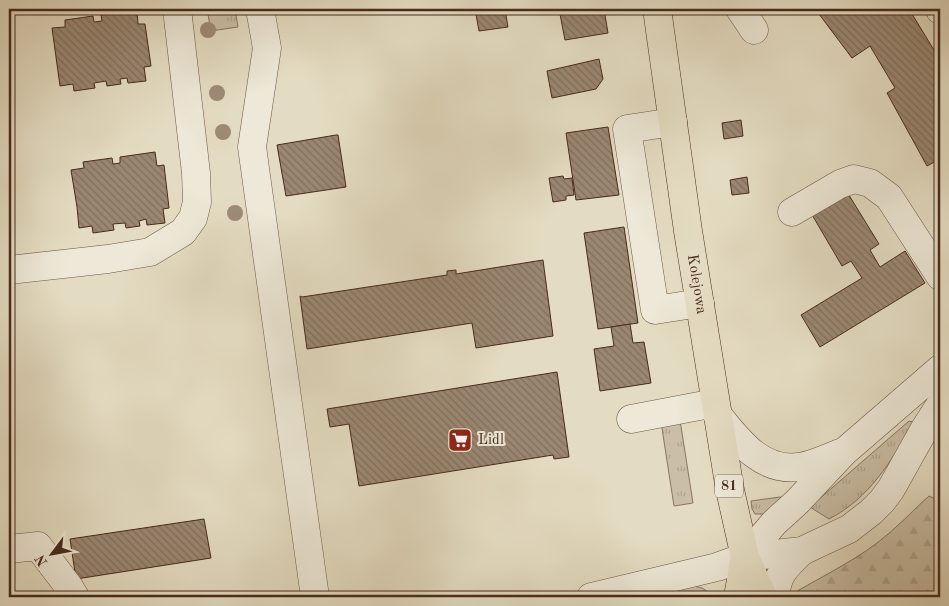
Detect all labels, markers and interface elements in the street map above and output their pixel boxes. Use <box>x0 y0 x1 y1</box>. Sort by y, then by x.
street label: Kolejowa <box>684 253 709 316</box>
supermarket icon: Lidl <box>447 427 473 453</box>
place label: Lidl <box>478 433 504 448</box>
road number: 81 <box>715 474 743 498</box>
north arrow <box>28 528 78 578</box>
text: N <box>33 552 51 569</box>

